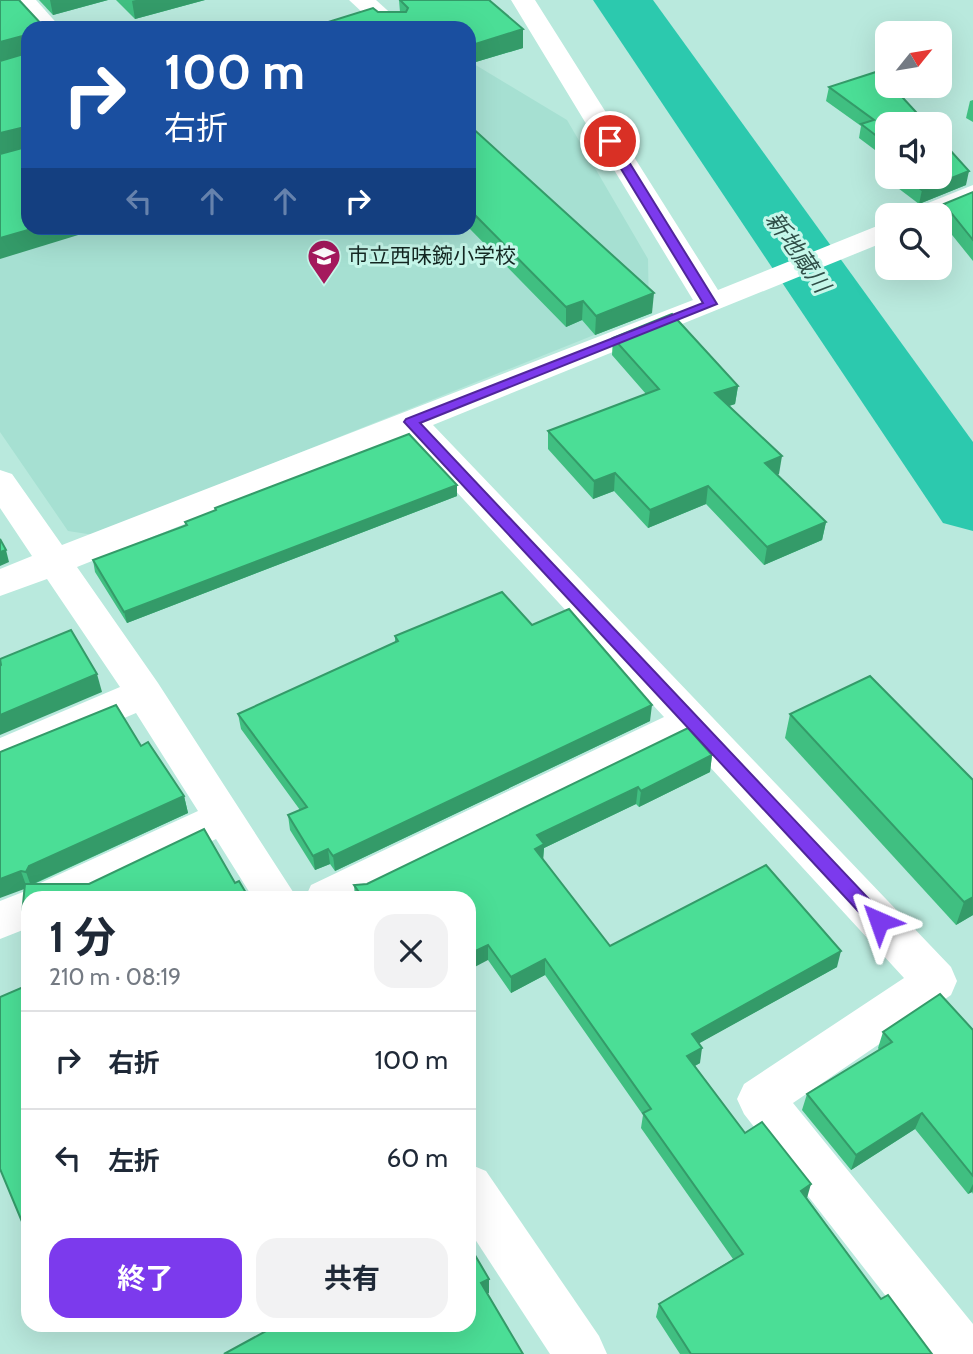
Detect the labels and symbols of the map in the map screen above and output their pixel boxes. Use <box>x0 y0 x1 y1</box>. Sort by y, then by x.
north arrow <box>875 21 952 98</box>
pin <box>580 111 640 171</box>
water label: 新地蔵川 <box>760 206 838 300</box>
school or university icon: 市立西味鋺小学校 <box>305 237 343 286</box>
place label: 市立西味鋺小学校 <box>348 243 516 268</box>
position arrow <box>842 884 916 958</box>

